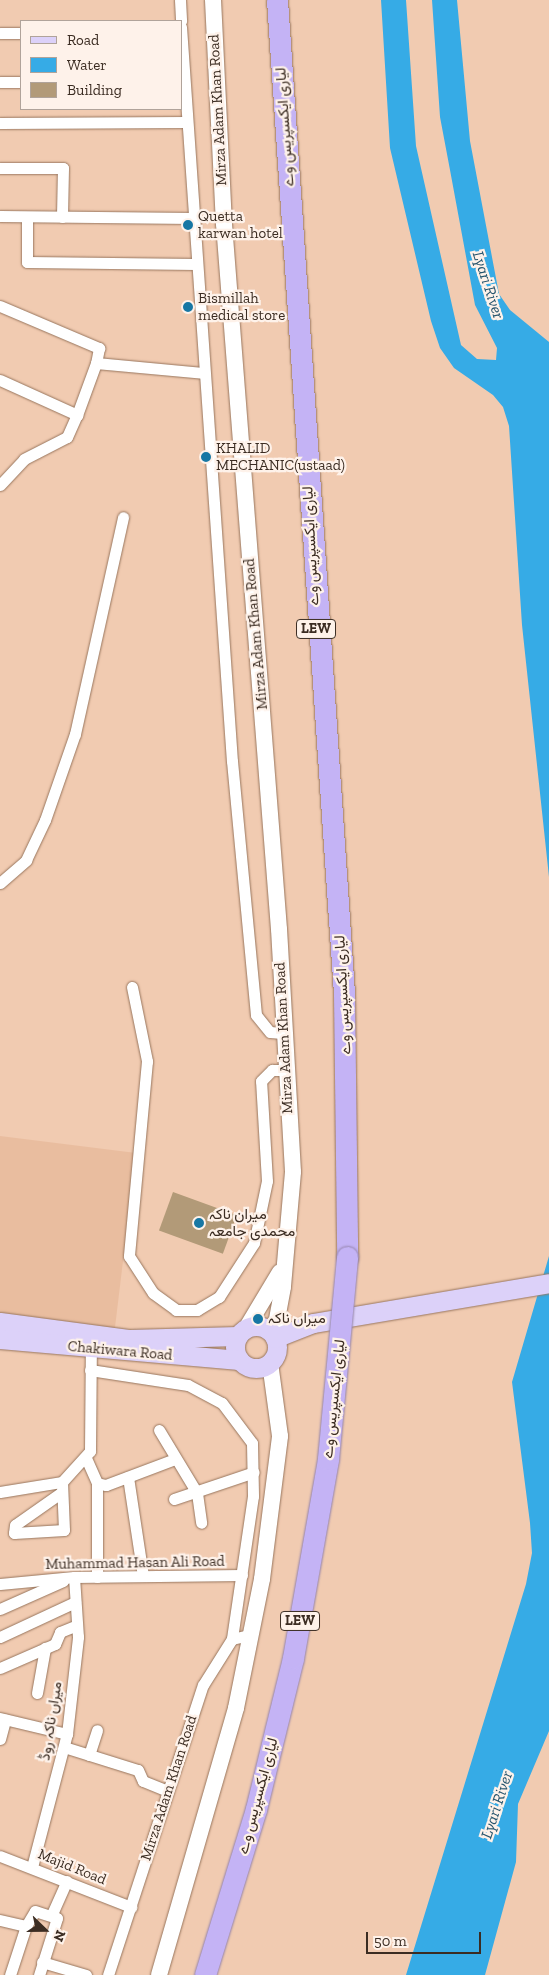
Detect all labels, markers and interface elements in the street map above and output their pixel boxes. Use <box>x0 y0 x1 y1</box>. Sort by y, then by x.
legend <box>20 20 182 110</box>
text: Road <box>67 31 99 49</box>
street label: Mirza Adam Khan Road <box>205 34 231 186</box>
text: Water <box>67 56 107 74</box>
street label: لیاری ایکسپریس وے <box>272 67 298 187</box>
text: Building <box>67 81 122 99</box>
place label: Quetta karwan hotel <box>198 207 283 242</box>
marker: Quetta karwan hotel <box>182 219 194 231</box>
water label: Lyari River <box>468 249 508 321</box>
place label: Bismillah medical store <box>198 289 285 324</box>
marker: Bismillah medical store <box>182 301 194 313</box>
place label: KHALID MECHANIC(ustaad) <box>216 439 345 474</box>
marker: KHALID MECHANIC(ustaad) <box>200 451 212 463</box>
street label: لیاری ایکسپریس وے <box>299 486 323 606</box>
street label: Mirza Adam Khan Road <box>240 557 272 711</box>
road number: LEW <box>296 618 336 640</box>
street label: لیاری ایکسپریس وے <box>331 935 355 1055</box>
street label: Mirza Adam Khan Road <box>271 962 297 1114</box>
place label: میران ناکہ محمدی جامعہ <box>209 1205 295 1240</box>
marker: میران ناکہ محمدی جامعہ <box>193 1217 205 1229</box>
place label: میراں ناکہ <box>268 1310 326 1328</box>
marker: میراں ناکہ <box>252 1313 264 1325</box>
street label: Chakiwara Road <box>67 1337 173 1365</box>
street label: لیاری ایکسپریس وے <box>319 1339 349 1459</box>
street label: Muhammad Hasan Ali Road <box>45 1552 225 1574</box>
road number: LEW <box>280 1610 320 1632</box>
street label: میراں ناکہ روڈ <box>36 1680 66 1762</box>
street label: Mirza Adam Khan Road <box>137 1713 201 1863</box>
street label: لیاری ایکسپریس وے <box>234 1736 282 1856</box>
water label: Lyari River <box>477 1769 517 1841</box>
street label: Majid Road <box>35 1845 109 1889</box>
north arrow <box>20 1905 70 1955</box>
scale bar <box>369 1922 484 1954</box>
text: N <box>50 1928 69 1944</box>
text: 50 m <box>374 1932 407 1950</box>

